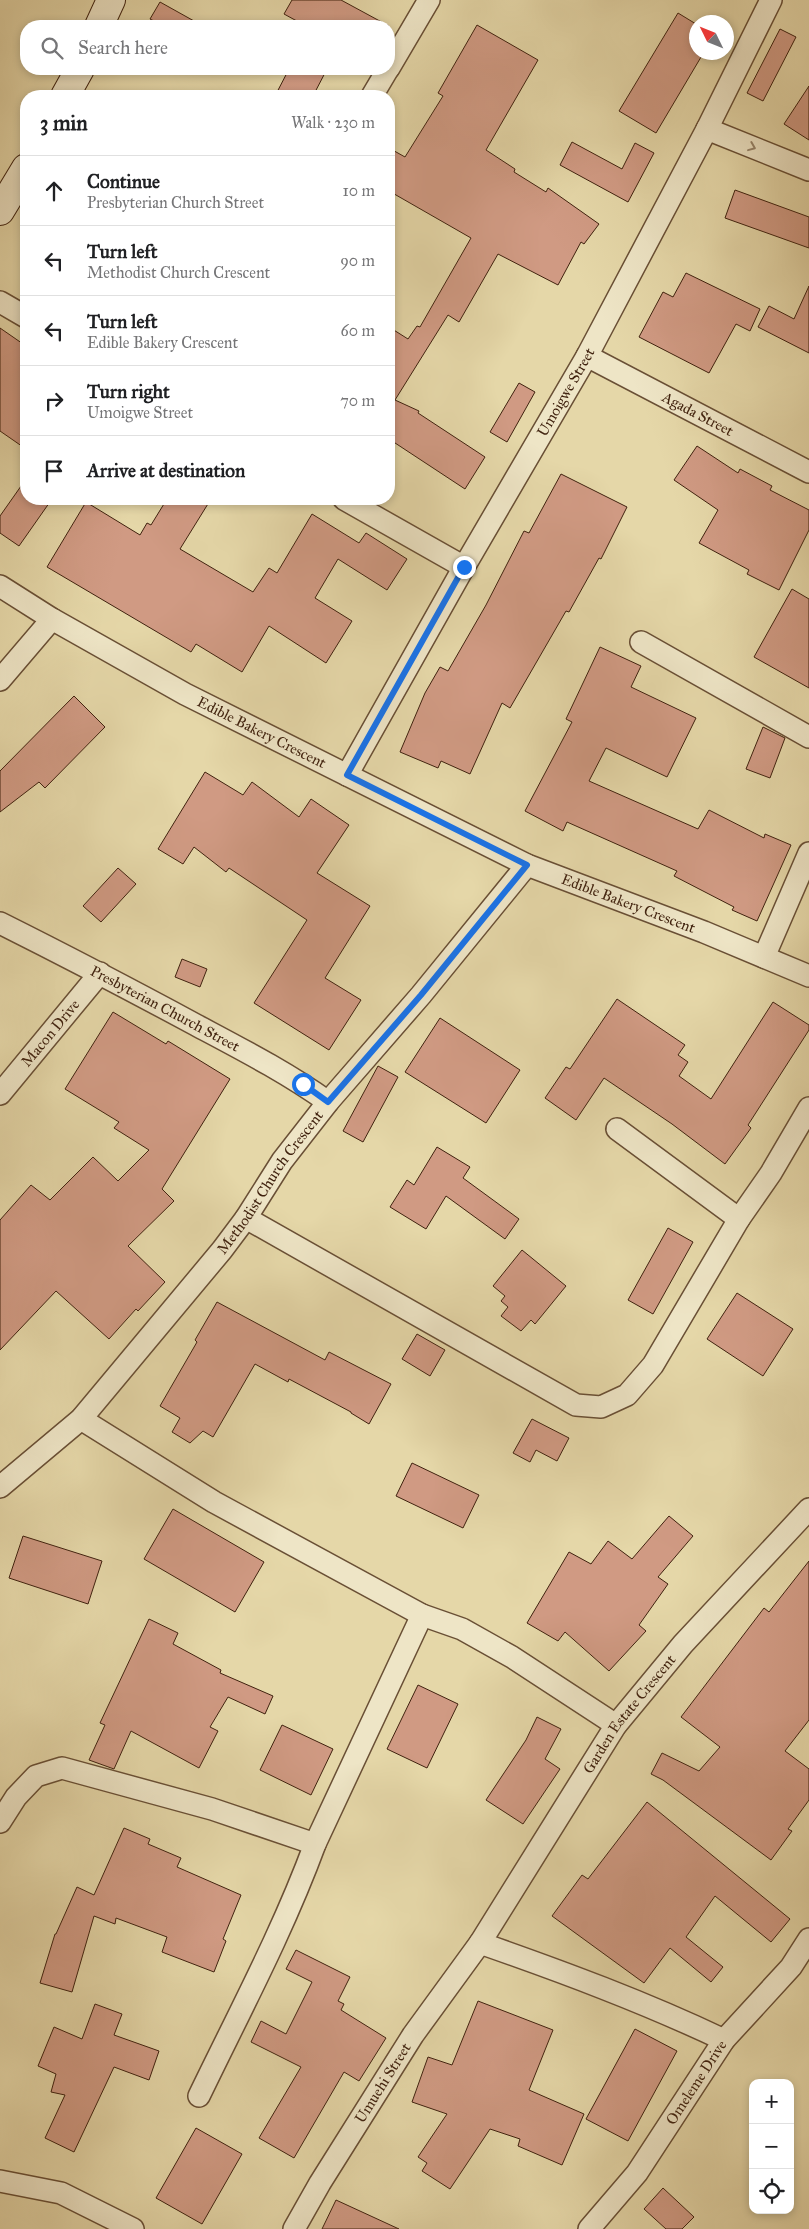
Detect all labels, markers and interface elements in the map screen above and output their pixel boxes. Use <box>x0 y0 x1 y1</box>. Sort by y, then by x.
north arrow <box>689 15 734 60</box>
search box <box>20 20 395 75</box>
icon: search <box>38 34 66 62</box>
text: Search here <box>78 36 168 59</box>
text: 3 min <box>40 110 88 136</box>
text: Walk · 230 m <box>291 113 375 132</box>
one-way arrow <box>748 141 756 151</box>
text: Continue <box>87 170 160 193</box>
icon: ahead <box>40 177 68 205</box>
text: 10 m <box>343 181 375 200</box>
text: Presbyterian Church Street <box>87 193 264 212</box>
text: Turn left <box>87 240 157 263</box>
icon: left <box>40 247 68 275</box>
text: 90 m <box>340 251 375 270</box>
text: Methodist Church Crescent <box>87 263 270 282</box>
text: Turn left <box>87 310 157 333</box>
icon: left <box>40 317 68 345</box>
text: 60 m <box>341 321 375 340</box>
text: Edible Bakery Crescent <box>87 333 238 352</box>
street label: Umoigwe Street <box>533 344 599 440</box>
text: Turn right <box>87 380 170 403</box>
icon: right <box>40 387 68 415</box>
street label: Agada Street <box>658 387 737 440</box>
text: 70 m <box>340 391 375 410</box>
text: Umoigwe Street <box>87 403 193 422</box>
icon: arrive <box>40 457 68 485</box>
text: Arrive at destination <box>87 459 245 482</box>
route end <box>453 556 476 579</box>
street label: Edible Bakery Crescent <box>194 693 330 772</box>
street label: Edible Bakery Crescent <box>559 870 698 937</box>
street label: Presbyterian Church Street <box>88 962 243 1056</box>
street label: Macon Drive <box>17 996 83 1070</box>
route start <box>292 1073 315 1096</box>
street label: Methodist Church Crescent <box>213 1106 327 1258</box>
street label: Garden Estate Crescent <box>579 1650 680 1777</box>
street label: Omeleme Drive <box>662 2037 730 2128</box>
street label: Umuehi Street <box>351 2039 415 2126</box>
map controls <box>749 2079 794 2214</box>
button: + <box>749 2079 794 2124</box>
button: − <box>749 2124 794 2169</box>
button: locate <box>749 2169 794 2214</box>

